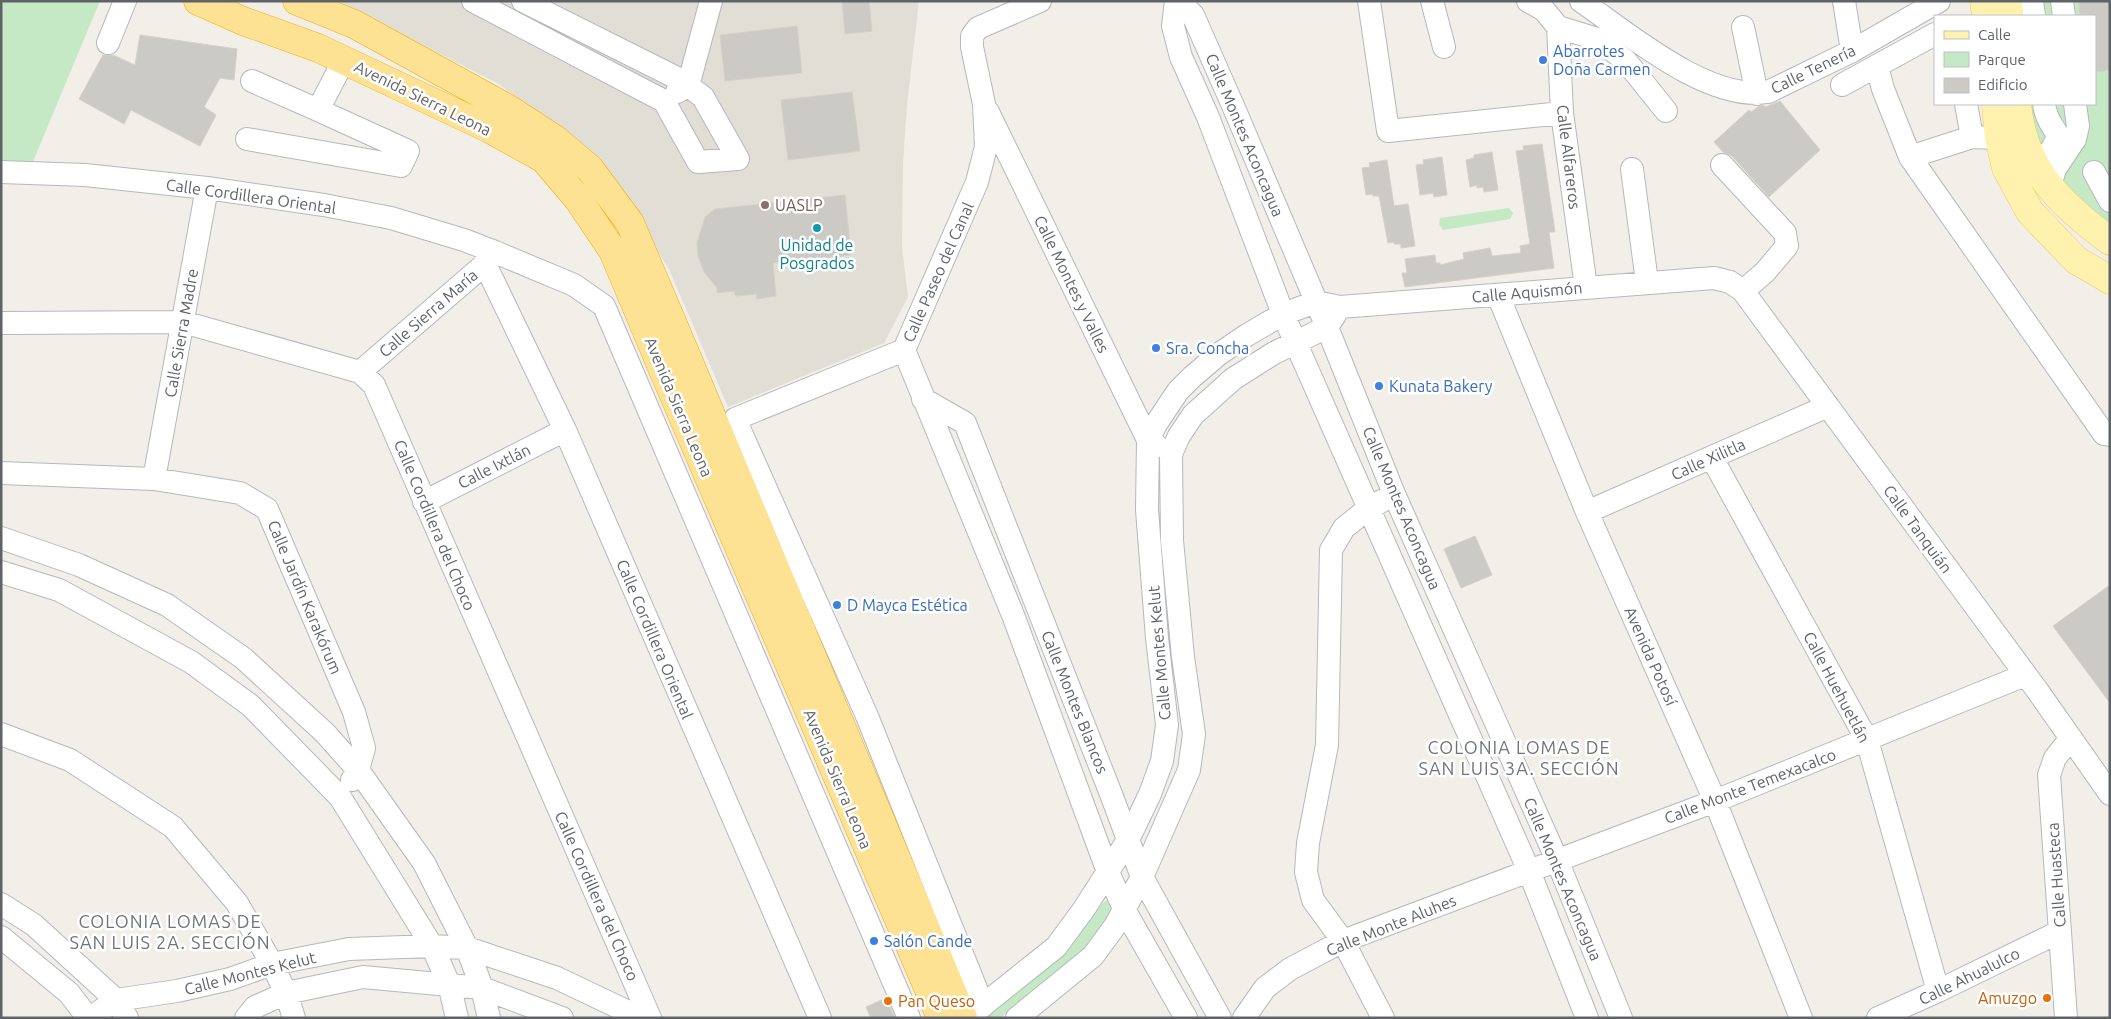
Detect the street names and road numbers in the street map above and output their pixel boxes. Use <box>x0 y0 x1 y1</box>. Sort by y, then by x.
street label: Calle Tenería <box>1768 41 1858 97</box>
street label: Calle Montes Aconcagua <box>1202 51 1288 219</box>
street label: Avenida Sierra Leona <box>352 57 494 139</box>
street label: Calle Alfareros <box>1554 104 1584 210</box>
street label: Calle Cordillera Oriental <box>165 175 337 217</box>
street label: Calle Paseo del Canal <box>899 199 977 345</box>
street label: Calle Montes y Valles <box>1031 212 1113 356</box>
street label: Calle Sierra María <box>375 265 481 361</box>
street label: Calle Sierra Madre <box>161 267 201 399</box>
street label: Calle Aquismón <box>1471 278 1583 306</box>
street label: Avenida Sierra Leona <box>641 335 717 479</box>
street label: Calle Montes Aconcagua <box>1359 424 1445 592</box>
street label: Calle Xilitla <box>1668 435 1748 483</box>
street label: Calle Cordillera del Choco <box>391 437 479 613</box>
street label: Calle Ixtlán <box>455 440 533 492</box>
street label: Calle Tanquián <box>1880 482 1956 576</box>
street label: Calle Jardín Karakórum <box>264 517 346 677</box>
street label: Calle Cordillera Oriental <box>613 557 697 721</box>
street label: Calle Montes Kelut <box>1144 584 1174 721</box>
street label: Avenida Potosí <box>1621 604 1681 709</box>
street label: Calle Montes Blancos <box>1038 628 1112 776</box>
street label: Calle Huehuetlán <box>1800 628 1874 746</box>
street label: Avenida Sierra Leona <box>800 707 876 851</box>
street label: Calle Monte Temexacalco <box>1662 745 1838 827</box>
street label: Calle Montes Aconcagua <box>1520 795 1606 963</box>
street label: Calle Cordillera del Choco <box>551 808 643 984</box>
street label: Calle Huasteca <box>2043 822 2069 928</box>
street label: Calle Monte Aluhes <box>1323 891 1459 959</box>
street label: Calle Ahualulco <box>1916 944 2022 1008</box>
street label: Calle Montes Kelut <box>182 948 318 998</box>

